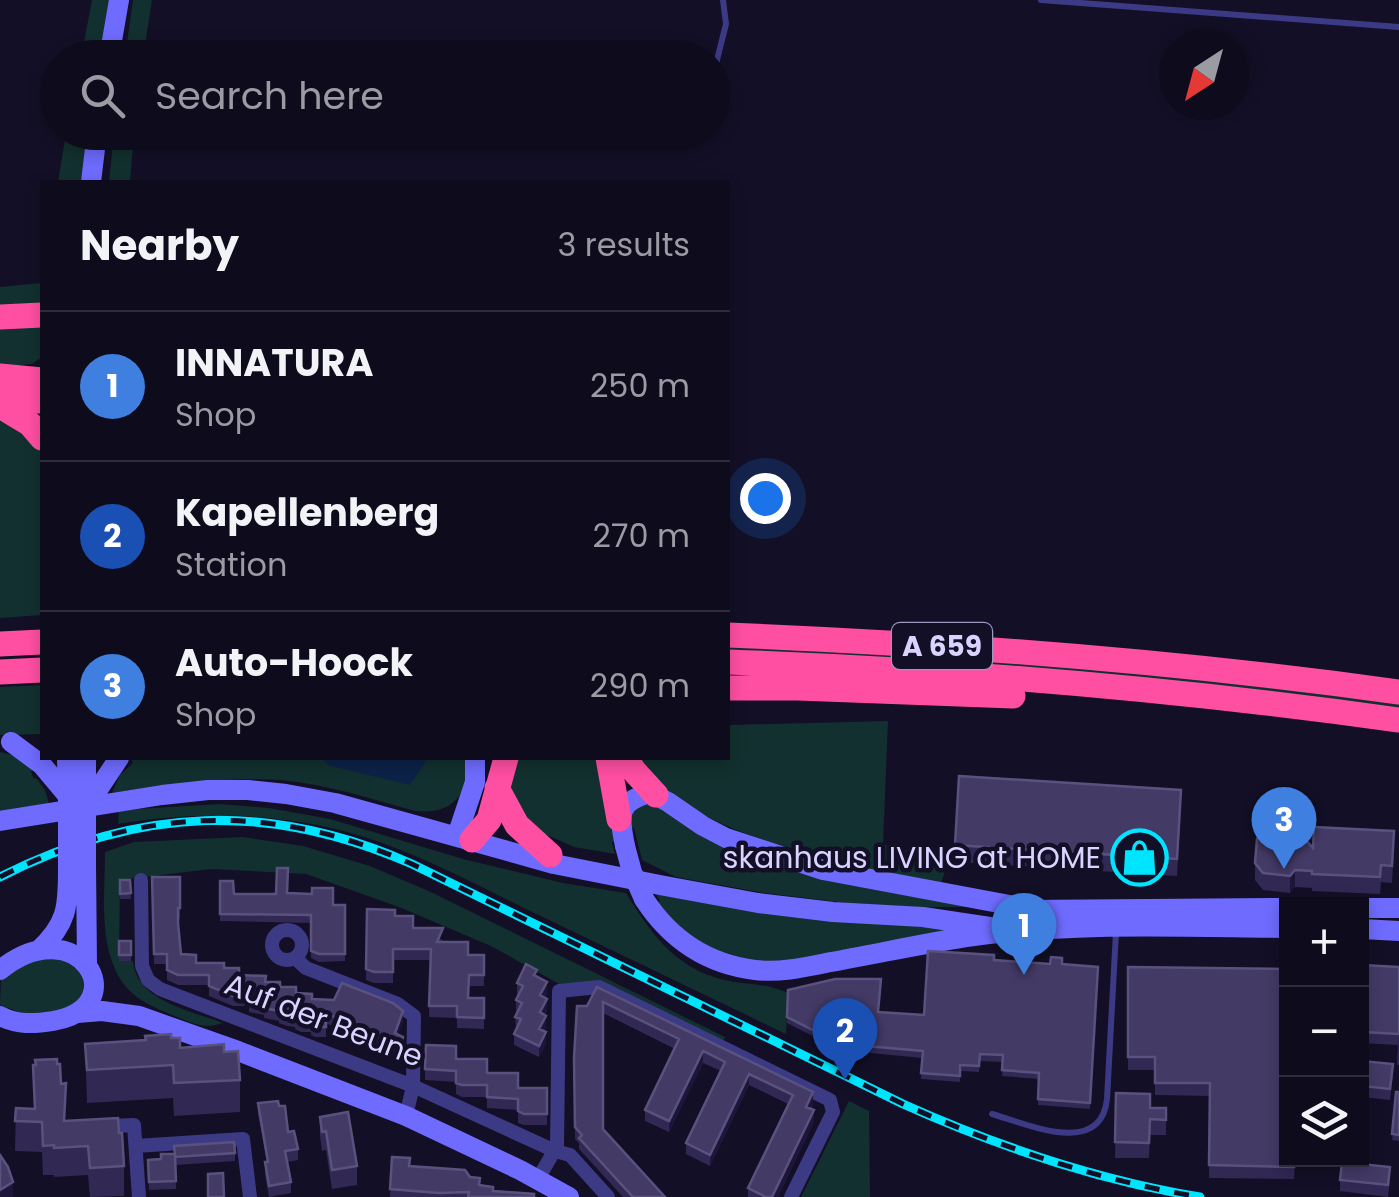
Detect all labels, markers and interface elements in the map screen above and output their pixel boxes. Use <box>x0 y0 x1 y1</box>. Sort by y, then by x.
north arrow <box>1159 30 1249 120</box>
search box <box>40 40 730 150</box>
icon: search <box>75 68 130 123</box>
text: Search here <box>155 69 384 122</box>
text: Nearby <box>80 216 239 275</box>
text: 3 results <box>557 222 690 267</box>
text: INNATURA <box>175 336 373 389</box>
text: 1 <box>106 363 119 408</box>
text: 250 m <box>590 363 690 408</box>
text: Shop <box>175 392 256 437</box>
your location <box>740 473 791 524</box>
text: Kapellenberg <box>175 486 439 539</box>
text: 2 <box>103 513 122 558</box>
text: 270 m <box>593 513 690 558</box>
text: Station <box>175 542 288 587</box>
road number: A 659 <box>892 623 992 669</box>
text: Auto-Hoock <box>175 636 413 689</box>
text: 3 <box>103 663 122 708</box>
text: 290 m <box>590 663 690 708</box>
text: Shop <box>175 692 256 737</box>
pin: 3 <box>1252 786 1316 869</box>
shop icon: skanhaus LIVING at HOME <box>1110 827 1170 887</box>
place label: skanhaus LIVING at HOME <box>723 836 1101 879</box>
pin: 1 <box>992 892 1056 975</box>
map controls <box>1279 897 1369 1167</box>
button: + <box>1279 897 1369 987</box>
street label: Auf der Beune <box>219 962 429 1078</box>
button: − <box>1279 987 1369 1077</box>
pin: 2 <box>812 998 878 1080</box>
button: layers <box>1279 1077 1369 1167</box>

